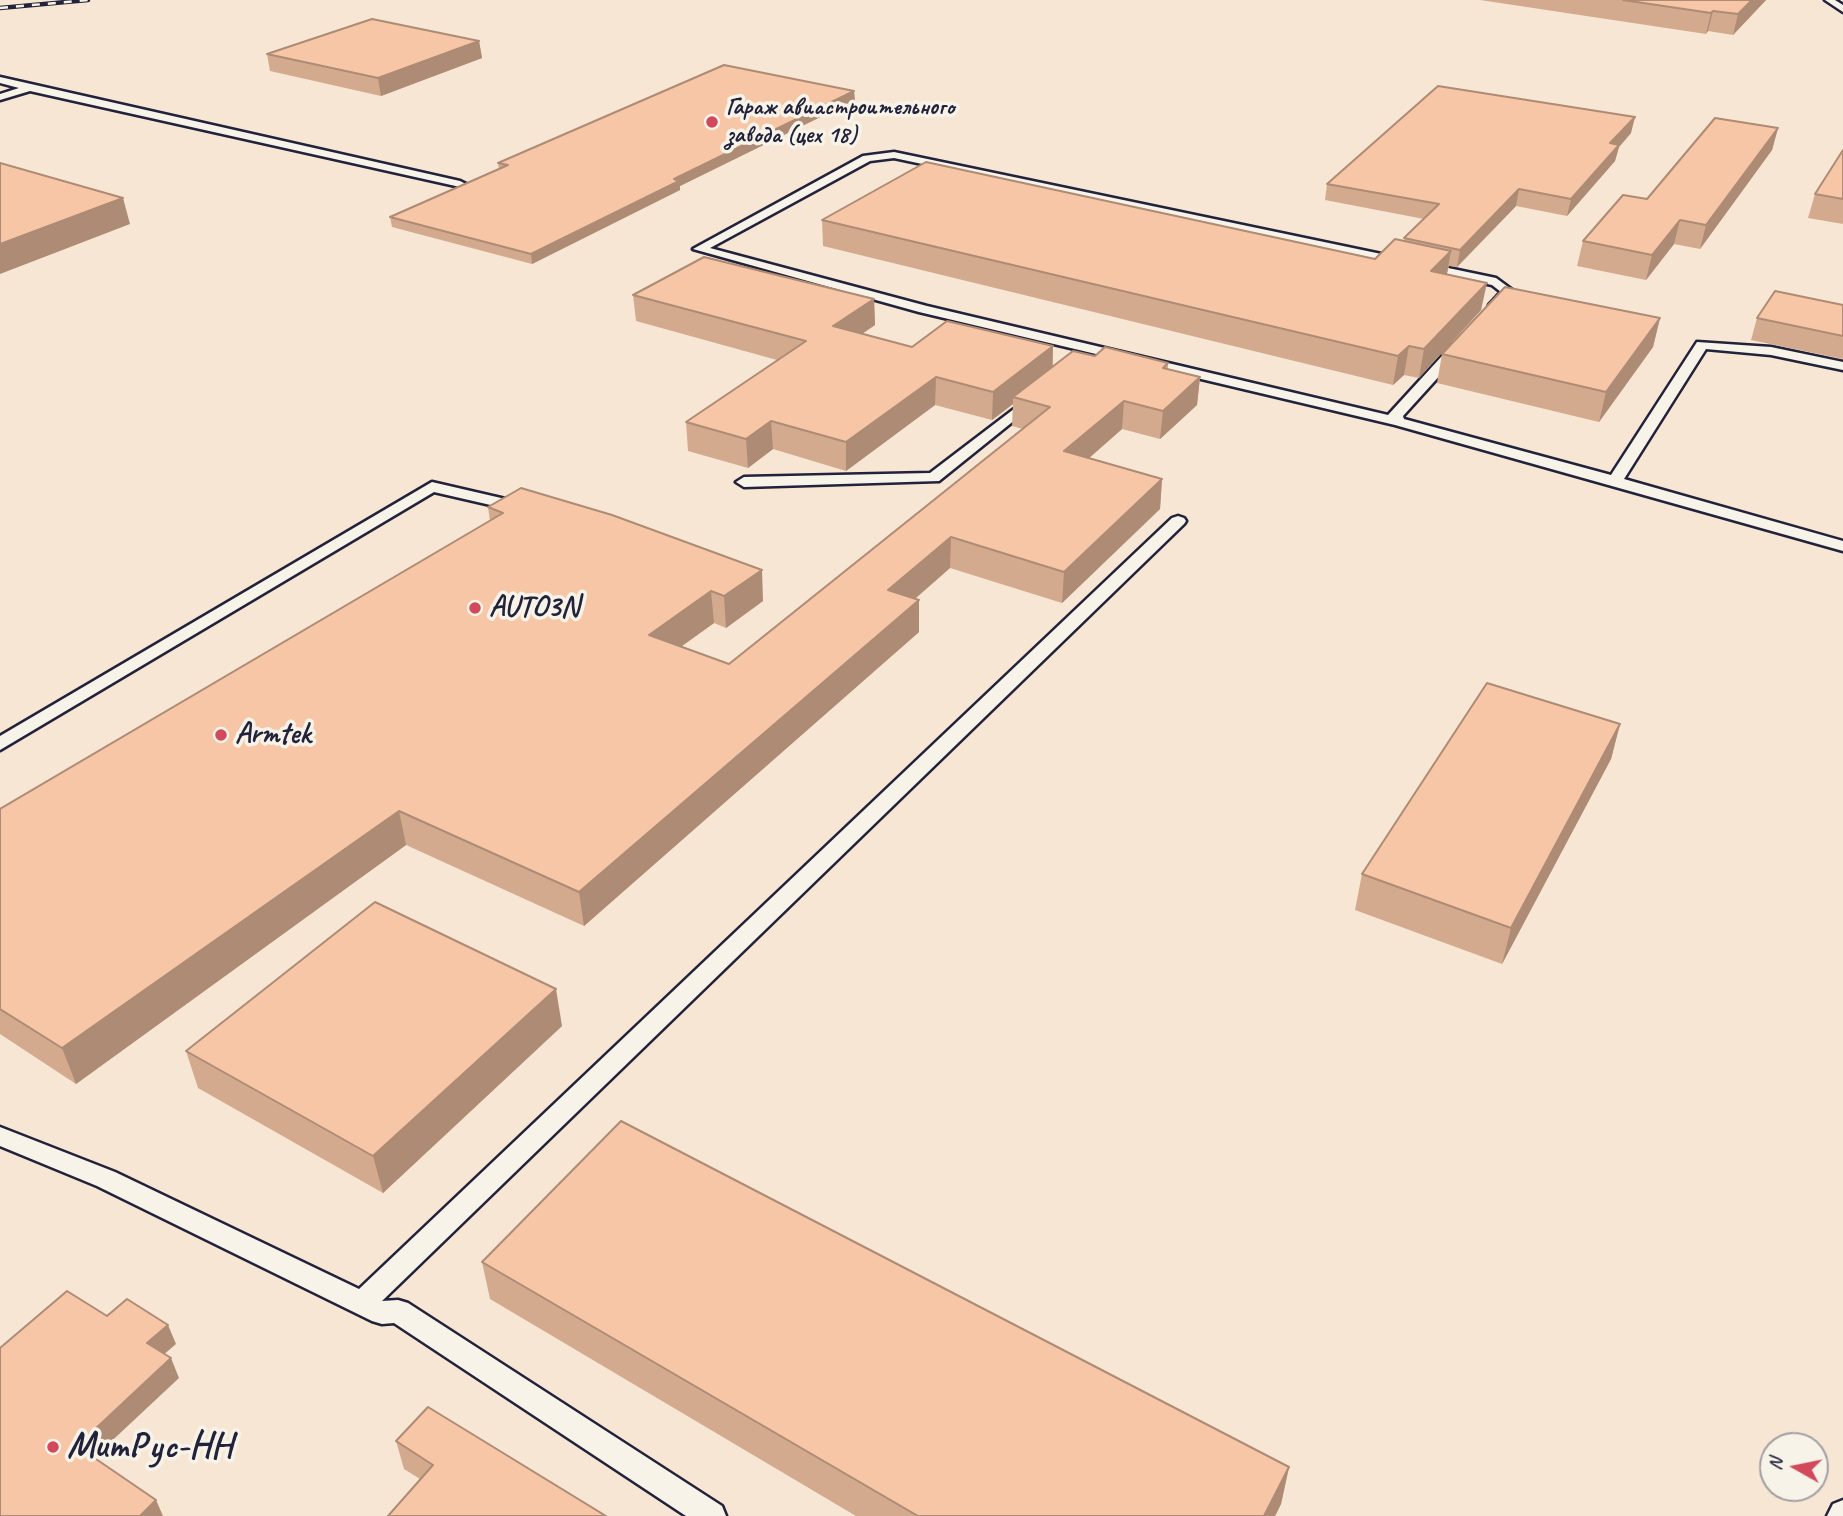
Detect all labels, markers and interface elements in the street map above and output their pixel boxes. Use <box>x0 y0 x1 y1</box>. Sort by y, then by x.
place label: Гараж авиастроительного завода (цех 18) <box>726 94 955 150</box>
marker: Гараж авиастроительного завода (цех 18) <box>704 114 720 130</box>
place label: AUTO3N <box>489 590 579 626</box>
marker: AUTO3N <box>467 600 483 616</box>
place label: Armtek <box>235 717 310 753</box>
marker: Armtek <box>213 727 229 743</box>
place label: МитРус-НН <box>67 1425 233 1469</box>
north arrow <box>1759 1432 1829 1502</box>
marker: МитРус-НН <box>45 1439 61 1455</box>
text: N <box>1762 1456 1788 1472</box>

